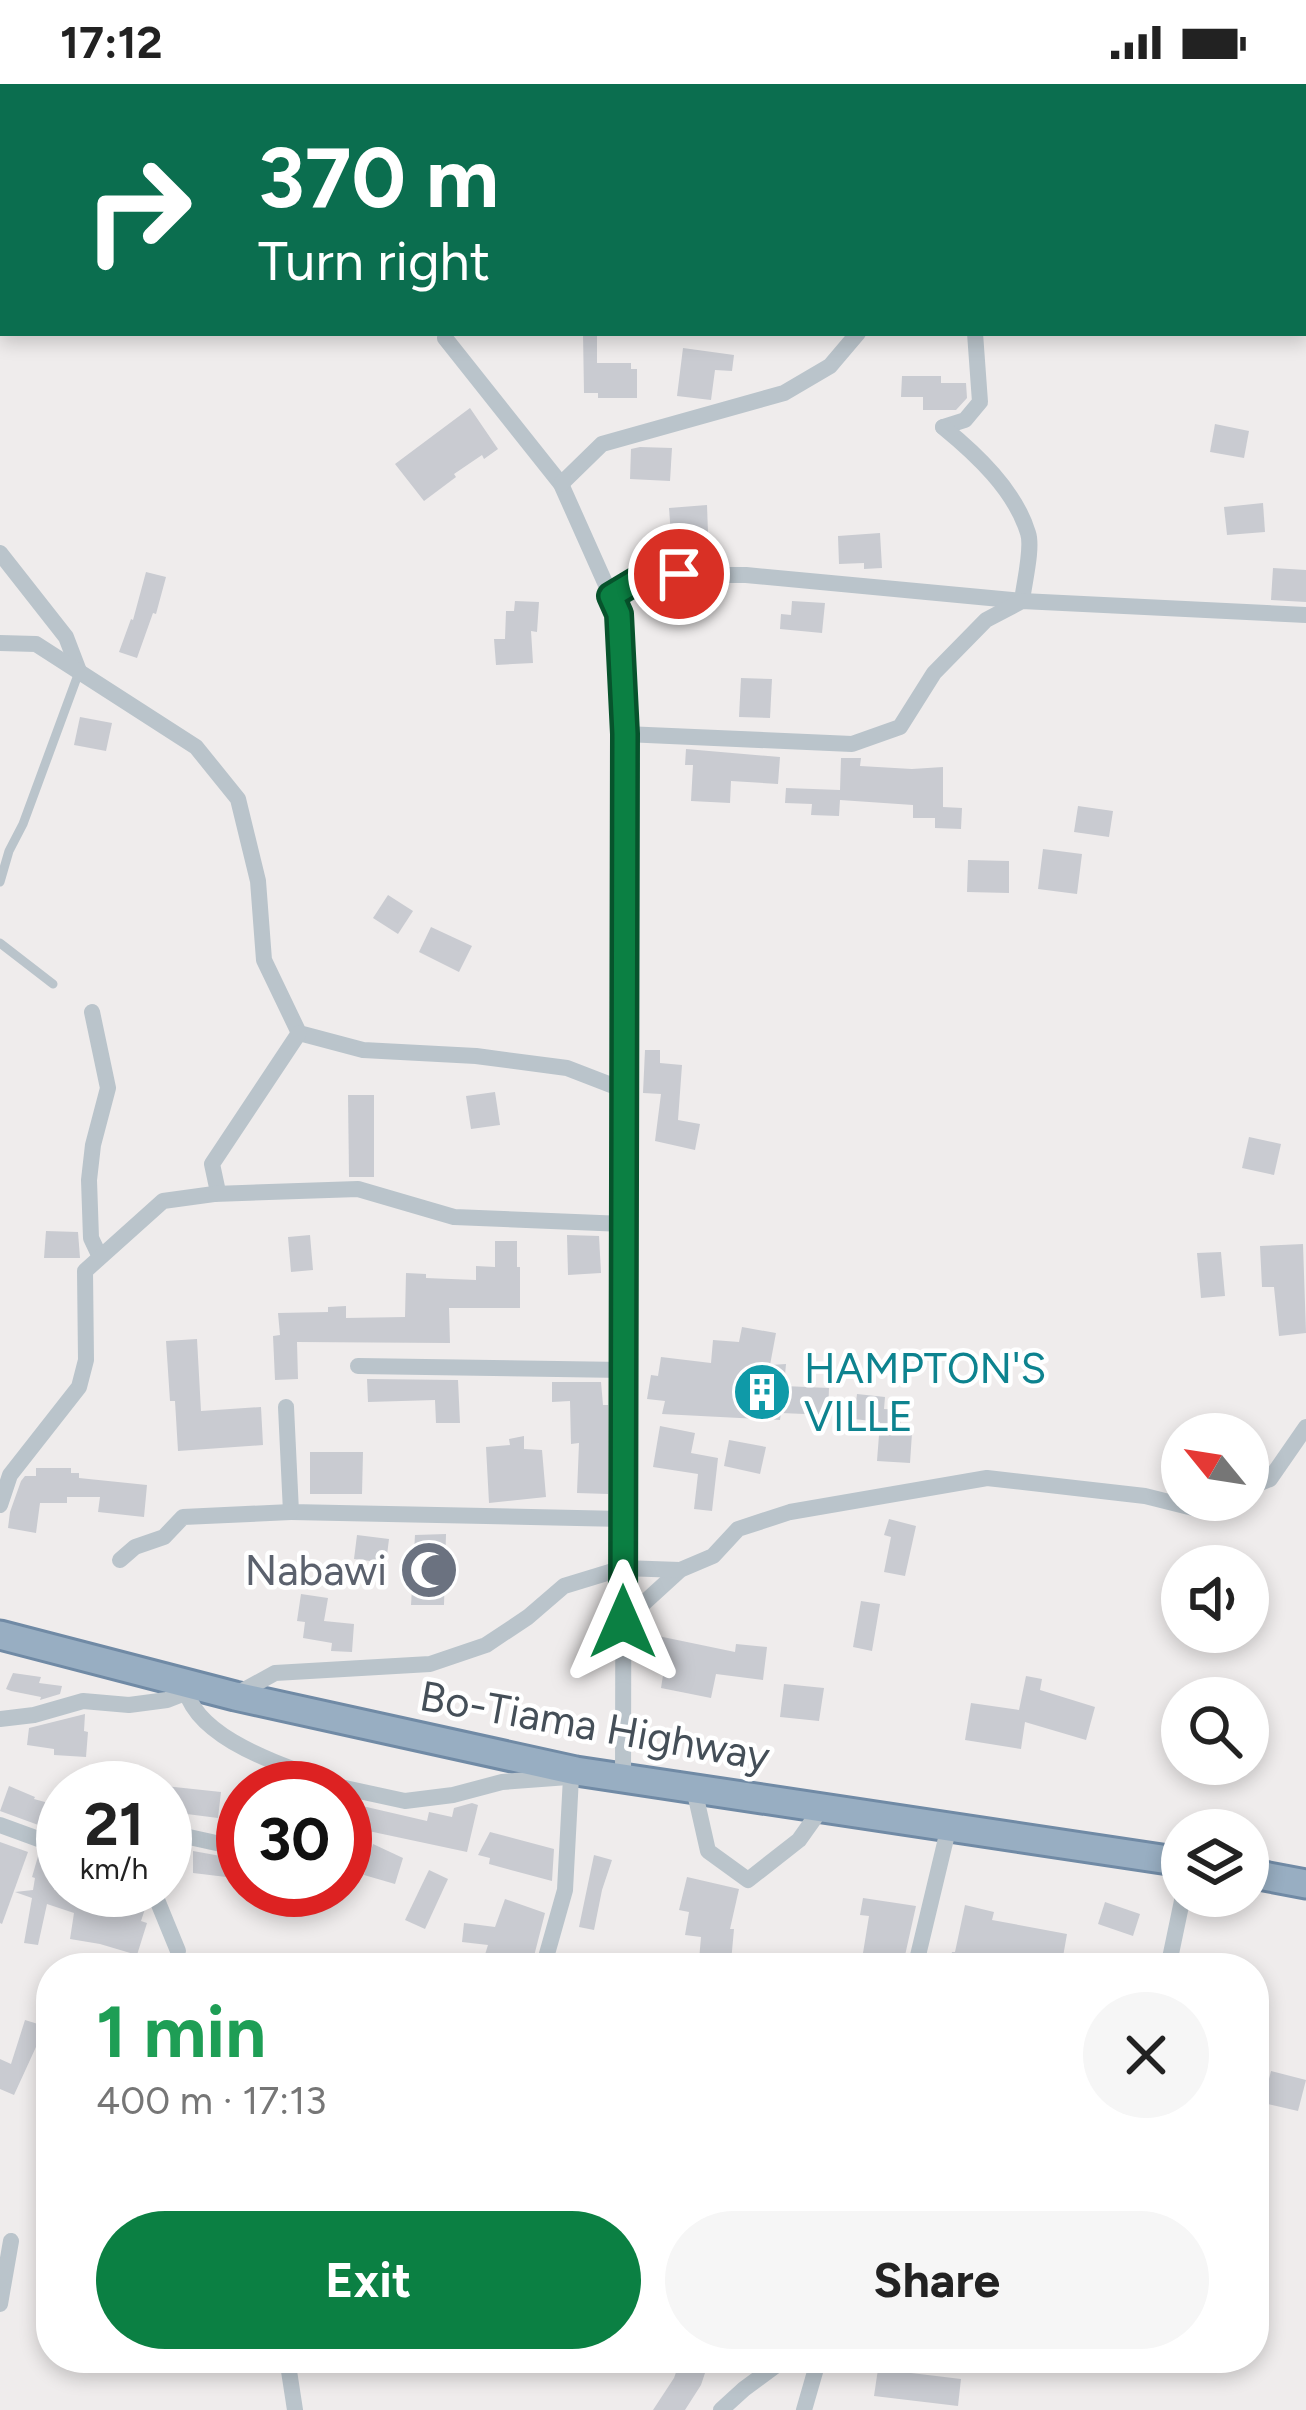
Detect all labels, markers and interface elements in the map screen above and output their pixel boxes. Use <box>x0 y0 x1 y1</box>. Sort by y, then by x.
text: 17:12 <box>60 15 163 69</box>
text: 370 m <box>258 127 499 228</box>
icon: right <box>60 132 216 288</box>
text: Turn right <box>258 229 490 294</box>
pin <box>628 523 730 625</box>
icon: arrive <box>646 541 712 607</box>
place label: HAMPTON'S VILLE <box>804 1343 1046 1442</box>
building icon: HAMPTON'S VILLE <box>731 1361 793 1423</box>
north arrow <box>1161 1413 1269 1521</box>
map controls <box>1161 1413 1269 1917</box>
mosque icon: Nabawi <box>398 1539 460 1601</box>
place label: Nabawi <box>245 1545 387 1596</box>
button: sound <box>1161 1545 1269 1653</box>
position arrow <box>560 1559 686 1685</box>
street label: Bo-Tiama Highway <box>416 1670 774 1782</box>
button: search <box>1161 1677 1269 1785</box>
speed limit sign: 30 <box>216 1761 372 1917</box>
text: 21 <box>84 1788 144 1860</box>
button: layers <box>1161 1809 1269 1917</box>
text: km/h <box>80 1850 148 1887</box>
text: 1 min <box>96 1989 266 2075</box>
button: close <box>1083 1992 1209 2118</box>
text: 400 m · 17:13 <box>96 2077 326 2124</box>
button: Exit <box>96 2211 641 2349</box>
button: Share <box>665 2211 1209 2349</box>

